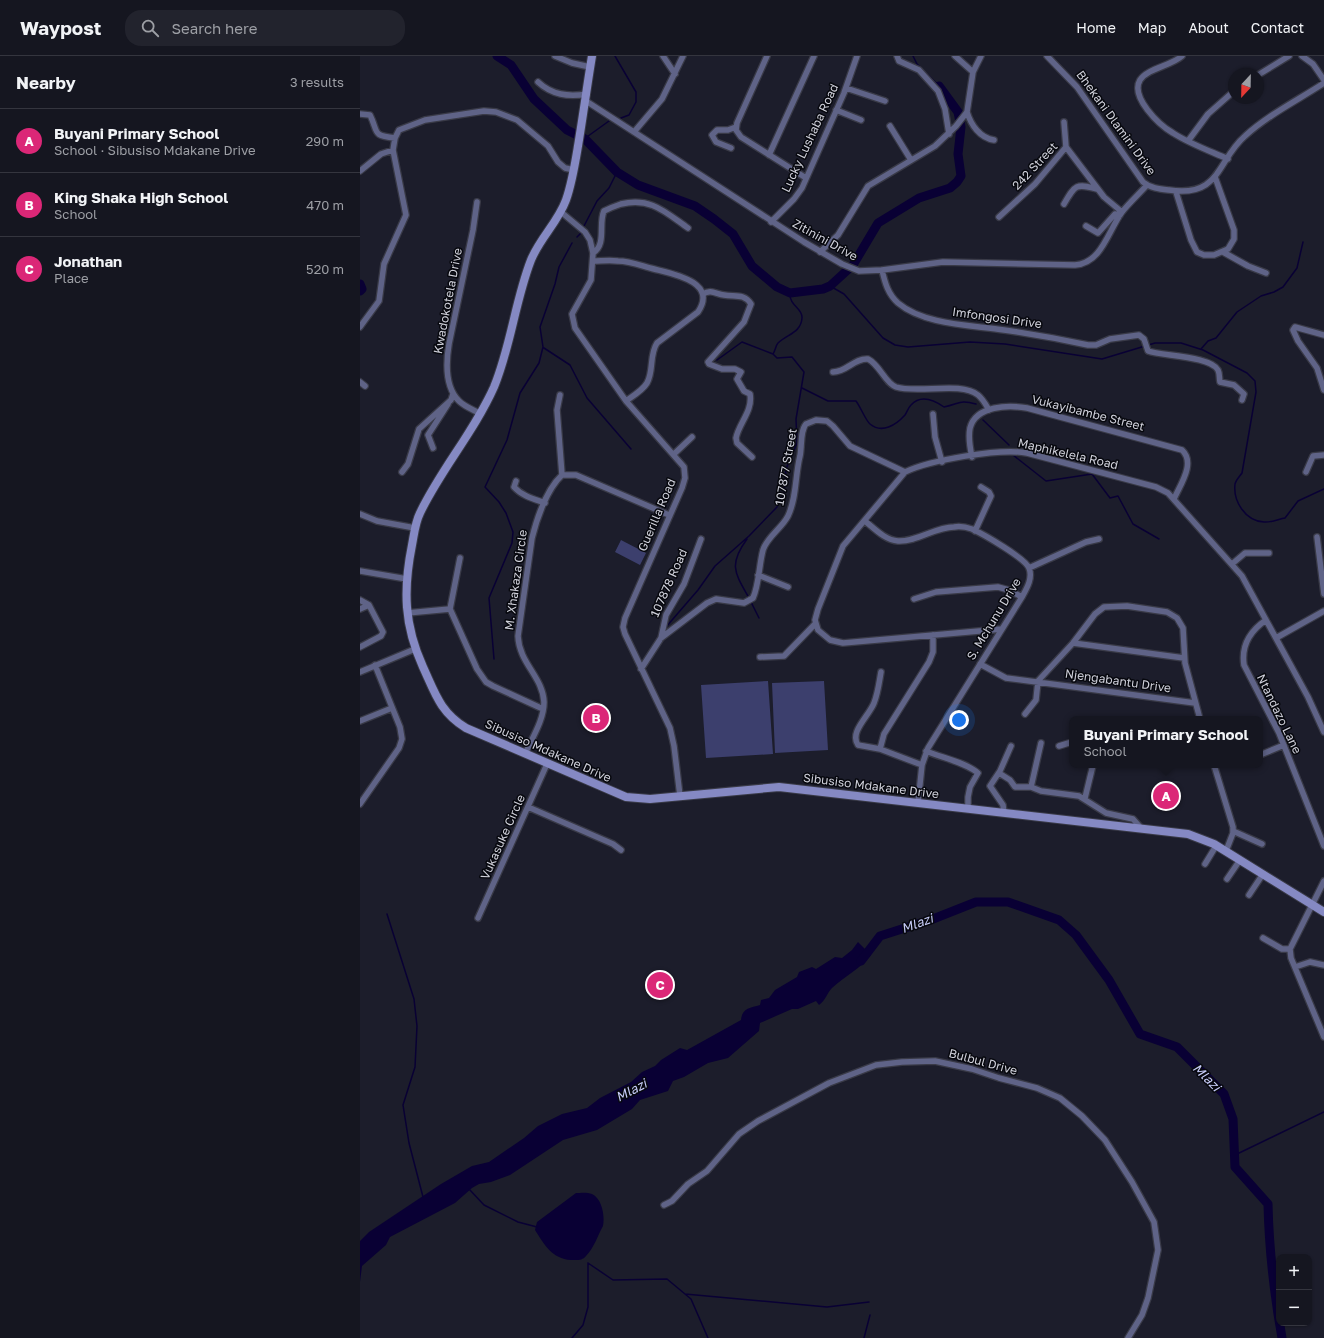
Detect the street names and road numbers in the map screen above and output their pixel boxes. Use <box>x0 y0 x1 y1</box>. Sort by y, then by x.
street label: Bhekani Dlamini Drive <box>1073 67 1159 178</box>
street label: Lucky Lushaba Road <box>778 81 841 194</box>
street label: 242 Street <box>1009 139 1061 193</box>
street label: Zitinini Drive <box>790 215 861 264</box>
street label: Kwadokotela Drive <box>430 247 465 355</box>
street label: Imfongosi Drive <box>951 304 1043 331</box>
street label: Vukayibambe Street <box>1030 391 1146 434</box>
street label: 107877 Street <box>771 427 800 507</box>
street label: Maphikelela Road <box>1017 435 1120 472</box>
street label: Guerilla Road <box>635 476 679 553</box>
street label: M. Xhakaza Circle <box>501 529 530 631</box>
street label: 107878 Road <box>647 546 690 619</box>
street label: S. Mchunu Drive <box>963 575 1024 662</box>
street label: Njengabantu Drive <box>1064 666 1172 695</box>
street label: Ntandazo Lane <box>1254 672 1305 756</box>
street label: Sibusiso Mdakane Drive <box>483 716 614 785</box>
street label: Sibusiso Mdakane Drive <box>802 770 940 801</box>
street label: Vukasuke Circle <box>477 792 528 882</box>
street label: Bulbul Drive <box>947 1045 1019 1078</box>

